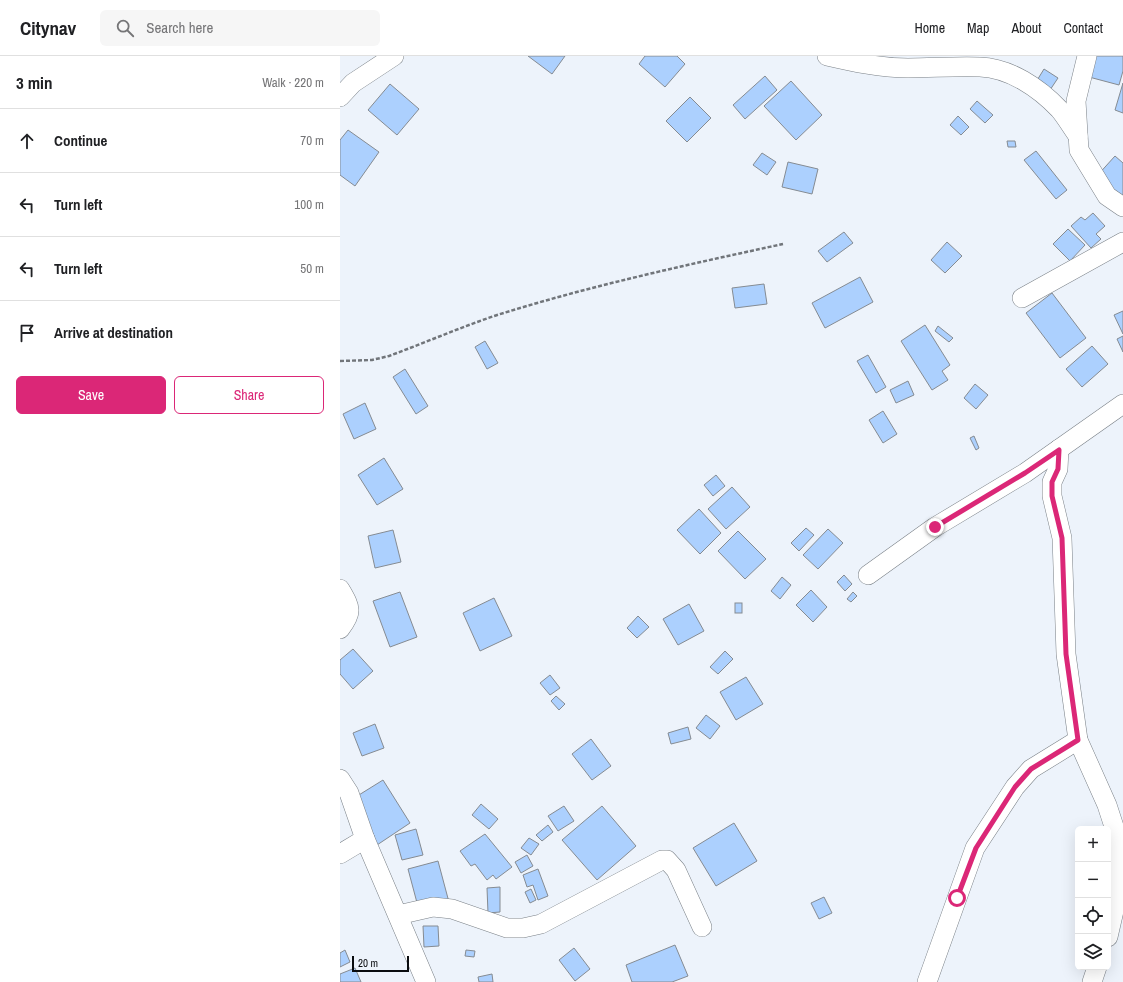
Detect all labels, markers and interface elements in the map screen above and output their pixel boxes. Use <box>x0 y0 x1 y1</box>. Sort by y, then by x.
search box <box>100 10 380 46</box>
text: Citynav <box>20 15 76 41</box>
icon: search <box>114 17 136 39</box>
text: Search here <box>146 17 213 38</box>
text: Home <box>914 19 945 37</box>
text: Map <box>967 19 989 37</box>
text: About <box>1011 19 1041 37</box>
text: Contact <box>1063 19 1103 37</box>
text: 3 min <box>16 71 52 94</box>
text: Walk · 220 m <box>262 74 324 91</box>
icon: ahead <box>16 130 38 152</box>
text: Continue <box>54 130 107 151</box>
text: 70 m <box>300 132 324 149</box>
icon: left <box>16 194 38 216</box>
text: Turn left <box>54 194 102 215</box>
text: 100 m <box>294 196 324 213</box>
icon: left <box>16 258 38 280</box>
text: Turn left <box>54 258 102 279</box>
text: 50 m <box>300 260 324 277</box>
icon: arrive <box>16 322 38 344</box>
text: Arrive at destination <box>54 322 173 343</box>
button: Save <box>16 376 166 414</box>
button: Share <box>174 376 324 414</box>
route end <box>926 518 944 536</box>
map controls <box>1075 826 1111 970</box>
button: + <box>1075 826 1111 862</box>
button: − <box>1075 862 1111 898</box>
route start <box>948 889 966 907</box>
button: locate <box>1075 898 1111 934</box>
button: layers <box>1075 934 1111 970</box>
scale bar <box>352 954 409 973</box>
text: 20 m <box>358 956 378 970</box>

